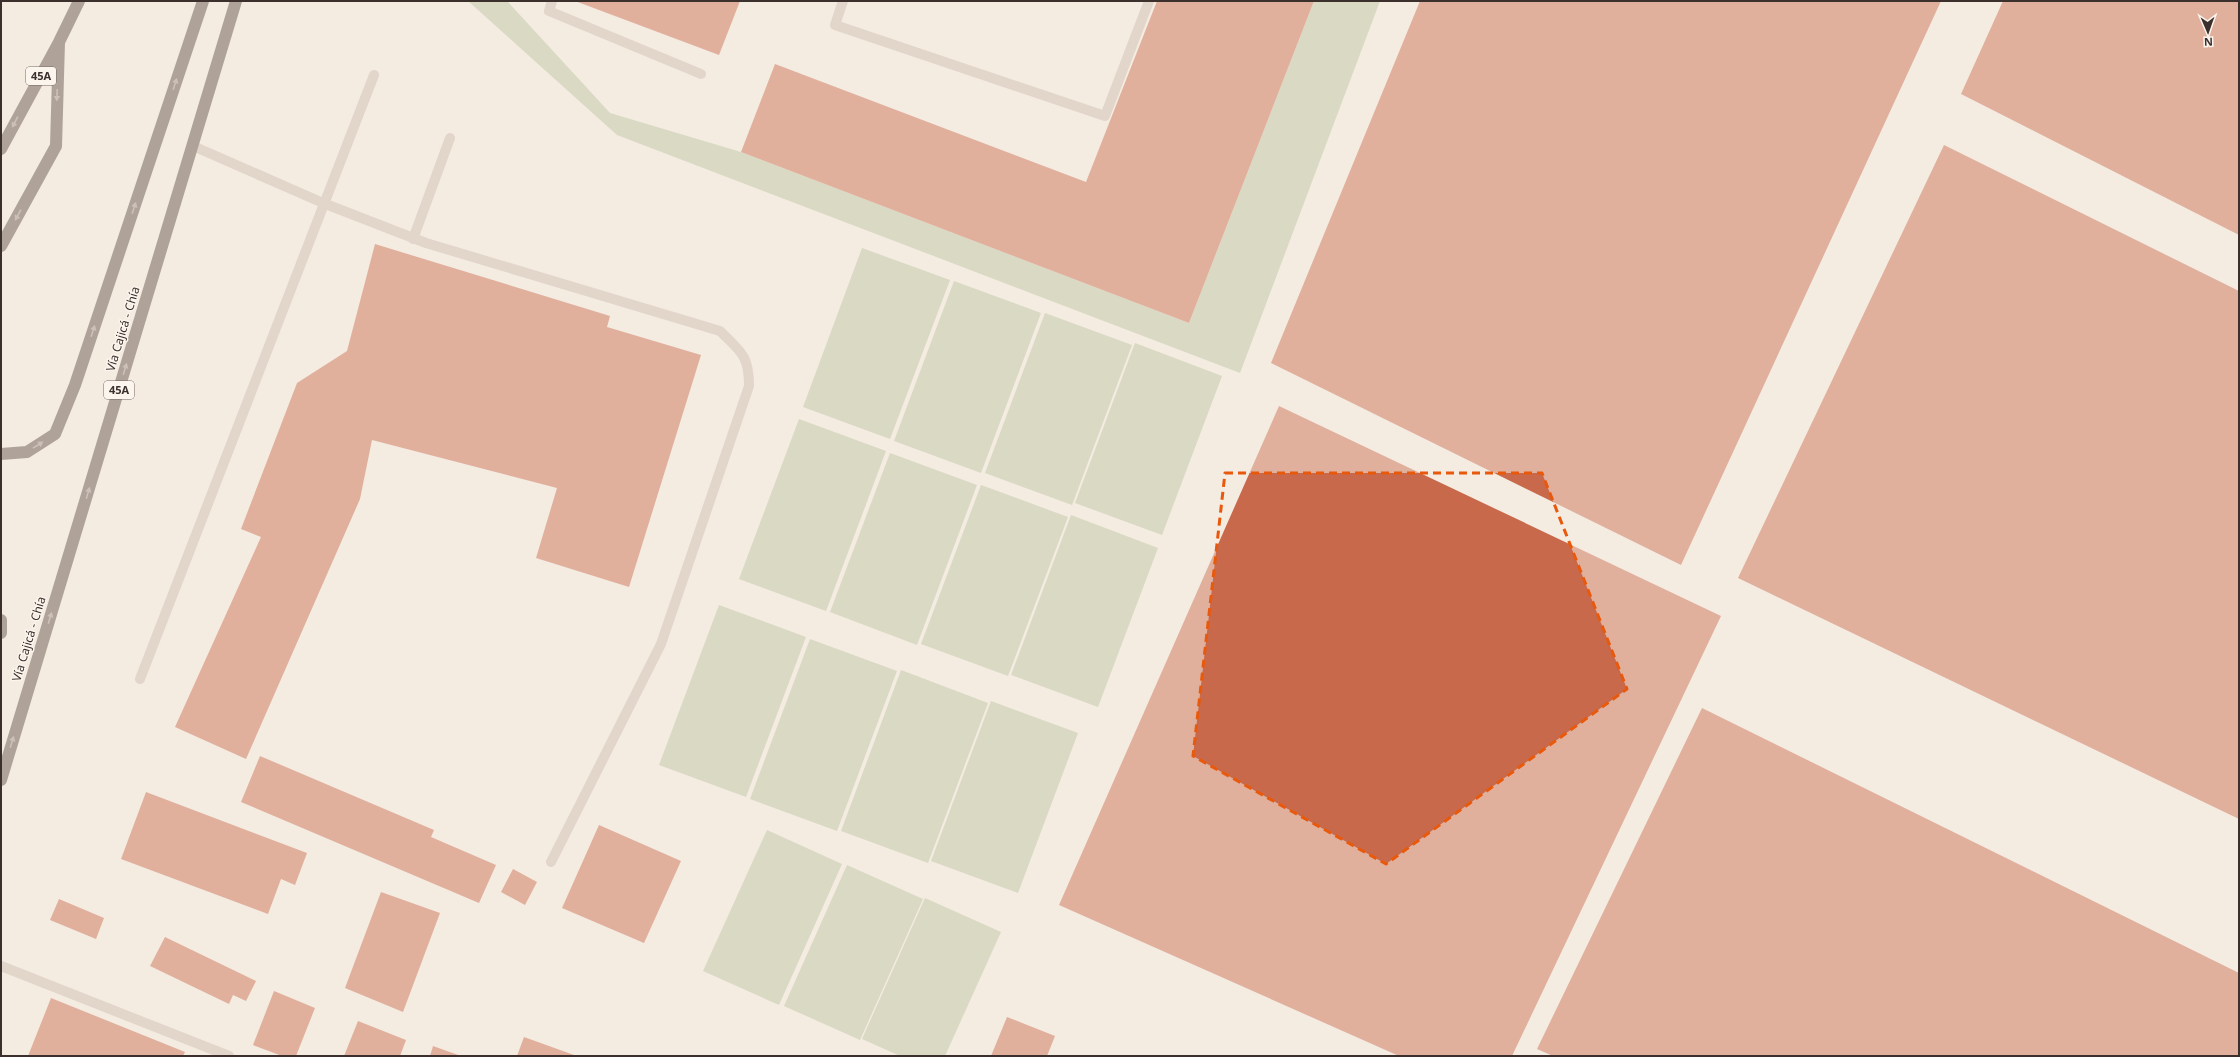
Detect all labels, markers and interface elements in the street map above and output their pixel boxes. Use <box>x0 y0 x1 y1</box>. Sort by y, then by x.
north arrow <box>2188 12 2228 52</box>
text: N <box>2204 35 2213 50</box>
road number: 45A <box>26 67 56 85</box>
one-way arrow <box>172 78 178 90</box>
one-way arrow <box>54 89 61 101</box>
one-way arrow <box>12 117 19 128</box>
one-way arrow <box>131 201 137 213</box>
one-way arrow <box>14 209 21 221</box>
street label: Vía Cajicá - Chía <box>102 284 144 373</box>
one-way arrow <box>90 325 96 337</box>
one-way arrow <box>122 363 128 375</box>
road number: 45A <box>104 381 134 399</box>
one-way arrow <box>32 441 44 448</box>
one-way arrow <box>85 487 91 499</box>
street label: Vía Cajicá - Chía <box>8 594 50 683</box>
one-way arrow <box>47 612 53 624</box>
one-way arrow <box>9 736 15 748</box>

